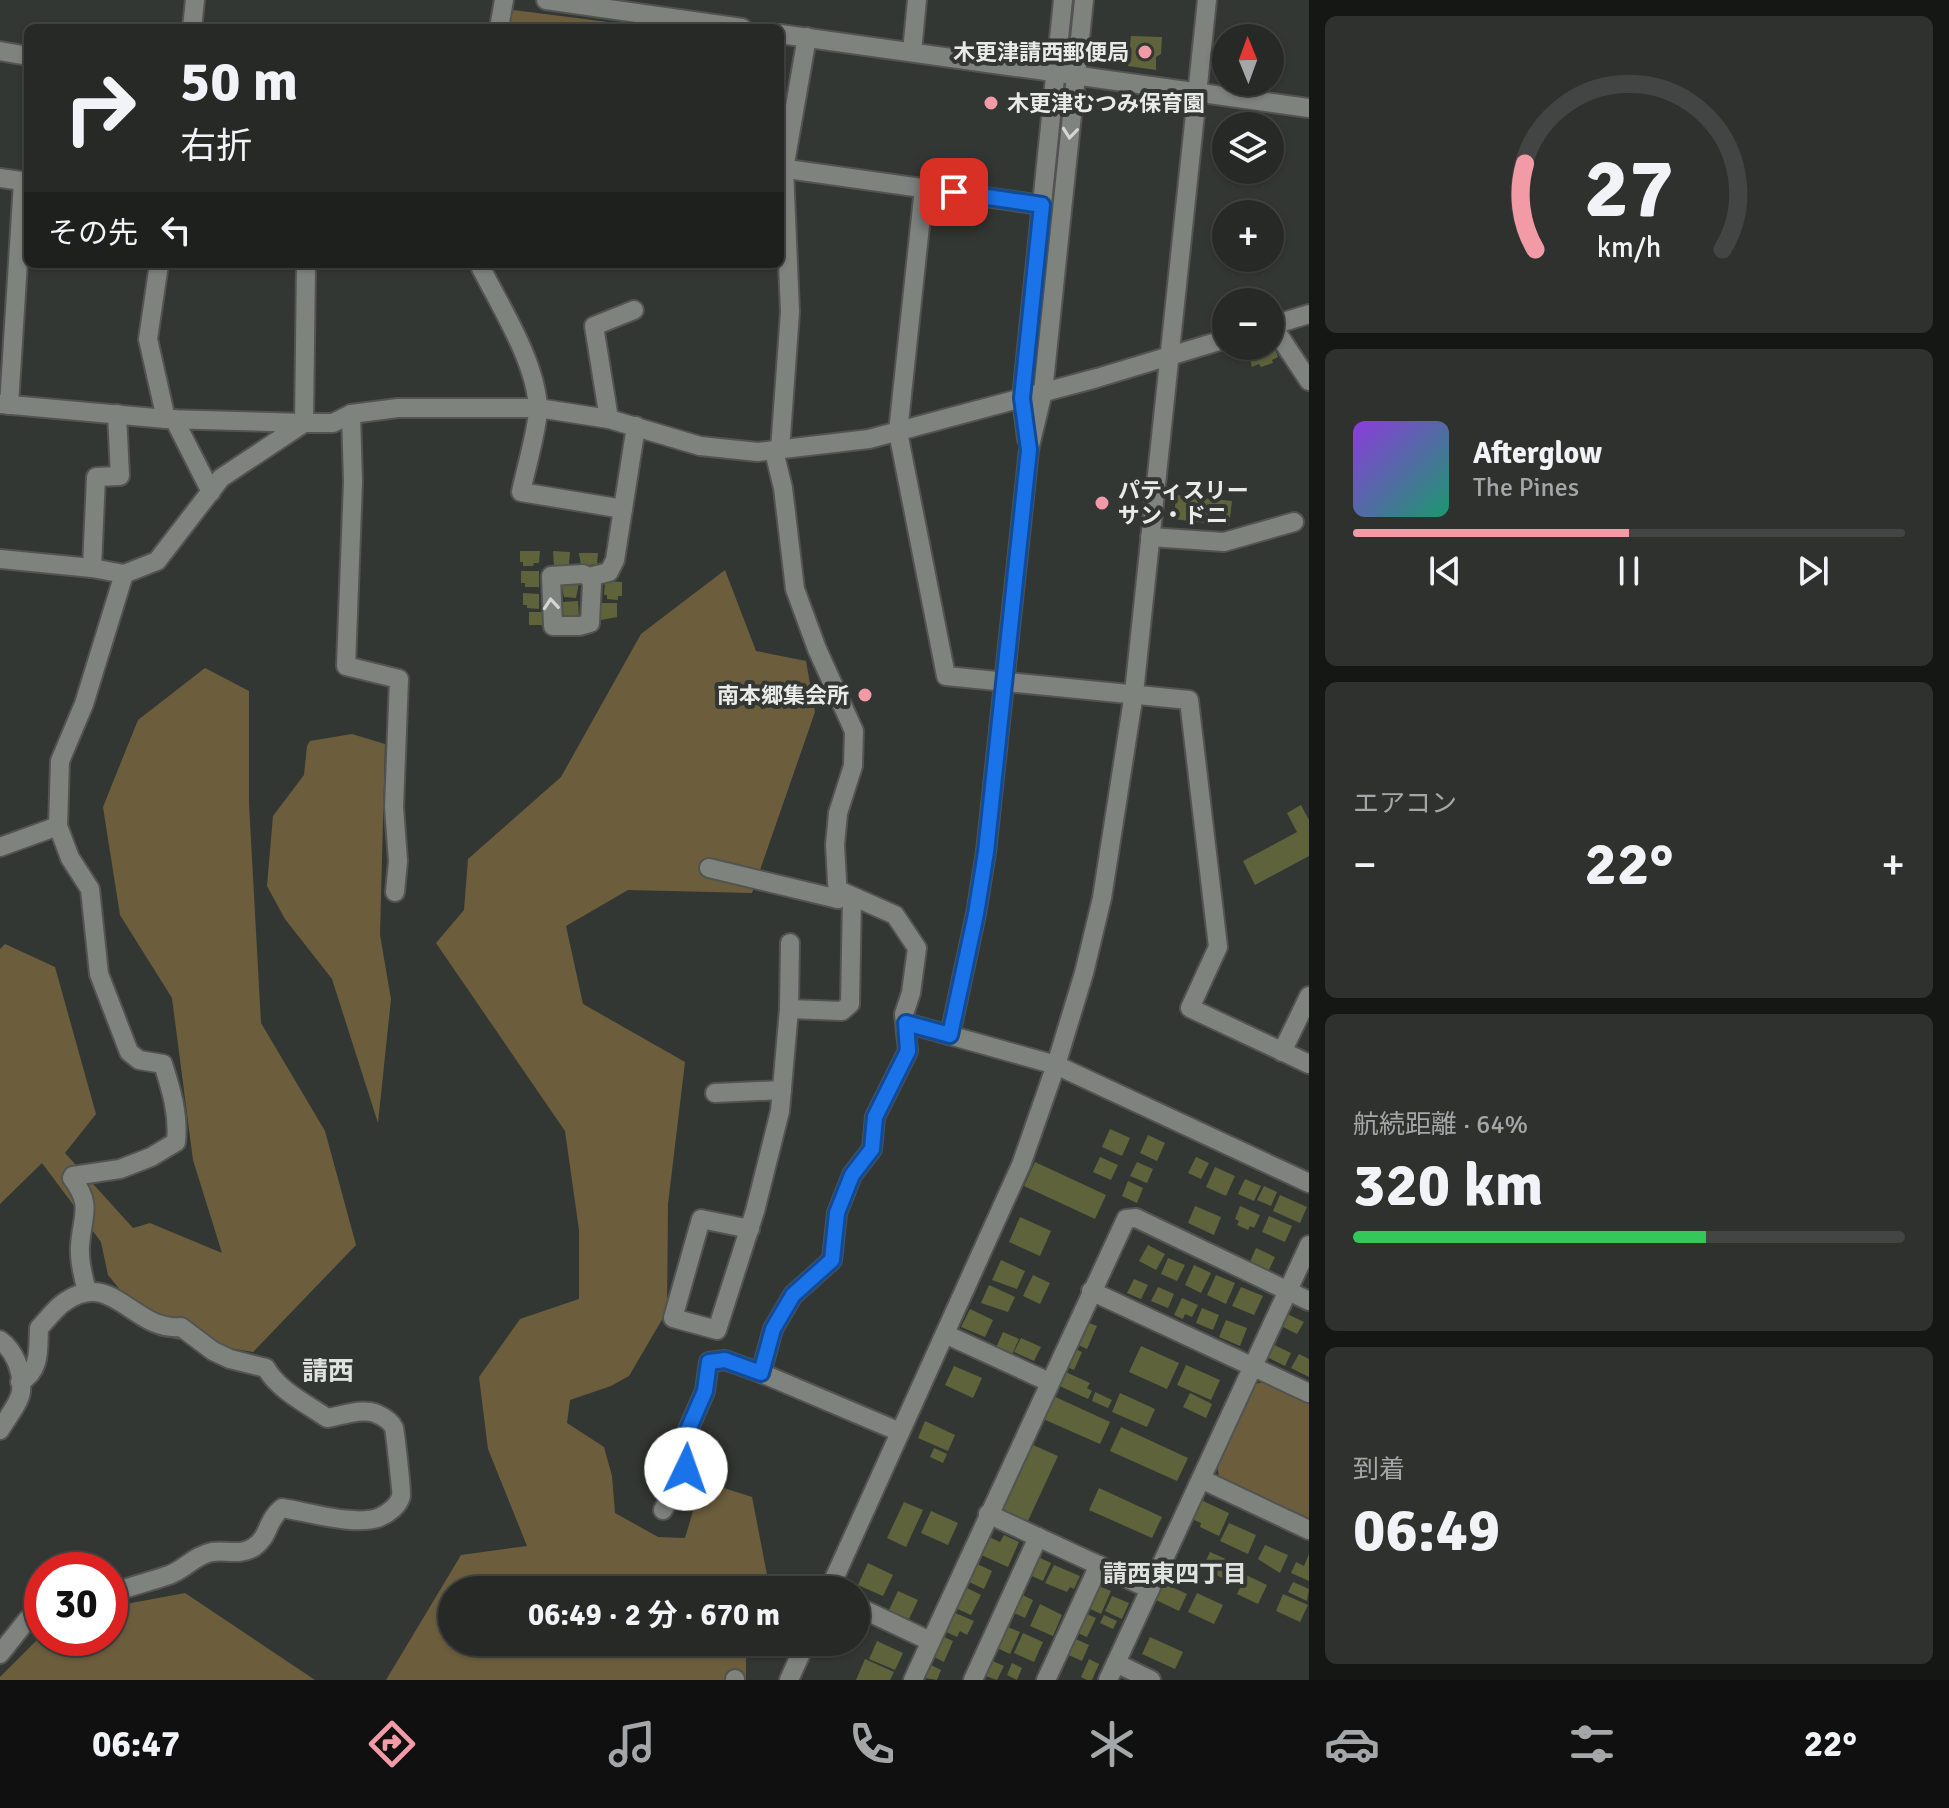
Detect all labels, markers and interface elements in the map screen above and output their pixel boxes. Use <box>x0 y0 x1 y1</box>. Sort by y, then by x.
north arrow <box>1212 24 1284 96</box>
map controls <box>1212 24 1284 360</box>
place label: 木更津請西郵便局 <box>953 39 1129 66</box>
marker: 木更津請西郵便局 <box>1136 43 1154 61</box>
text: 50 m <box>180 47 298 116</box>
icon: right <box>48 56 152 160</box>
place label: 木更津むつみ保育園 <box>1007 90 1205 117</box>
marker: 木更津むつみ保育園 <box>982 94 1000 112</box>
button: layers <box>1212 112 1284 184</box>
text: 右折 <box>180 124 252 169</box>
one-way arrow <box>1061 127 1078 140</box>
text: 27 <box>1584 138 1674 240</box>
pin <box>920 158 988 226</box>
icon: arrive <box>932 170 976 214</box>
button: + <box>1212 200 1284 272</box>
icon: left <box>154 208 198 252</box>
text: その先 <box>48 215 138 252</box>
text: km/h <box>1597 231 1661 266</box>
button: − <box>1212 288 1284 360</box>
text: Afterglow <box>1473 435 1602 472</box>
text: The Pines <box>1473 472 1579 504</box>
place label: パティスリー サン・ドニ <box>1118 477 1249 529</box>
marker: パティスリー サン・ドニ <box>1093 494 1111 512</box>
icon: previous <box>1423 549 1467 593</box>
icon: pause <box>1607 549 1651 593</box>
icon: next <box>1791 549 1835 593</box>
one-way arrow <box>543 597 560 610</box>
place label: 南本郷集会所 <box>717 682 849 709</box>
marker: 南本郷集会所 <box>856 686 874 704</box>
text: エアコン <box>1353 788 1457 820</box>
text: 22° <box>1585 828 1673 902</box>
text: − <box>1353 838 1377 892</box>
text: + <box>1881 838 1905 892</box>
text: 航続距離 · 64% <box>1353 1109 1528 1141</box>
text: 320 km <box>1353 1149 1543 1223</box>
district label: 請西 <box>302 1356 354 1388</box>
position arrow <box>644 1427 728 1511</box>
text: 到着 <box>1353 1454 1405 1486</box>
text: 06:49 <box>1353 1494 1500 1568</box>
speed limit sign: 30 <box>24 1552 128 1656</box>
district label: 請西東四丁目 <box>1103 1559 1247 1589</box>
text: 06:49 · 2 分 · 670 m <box>528 1597 780 1634</box>
icon: directions <box>364 1716 420 1772</box>
icon: music <box>604 1716 660 1772</box>
icon: phone <box>844 1716 900 1772</box>
icon: climate <box>1084 1716 1140 1772</box>
icon: car <box>1324 1716 1380 1772</box>
icon: filters <box>1564 1716 1620 1772</box>
text: 06:47 <box>92 1722 180 1767</box>
text: 22° <box>1804 1722 1857 1767</box>

